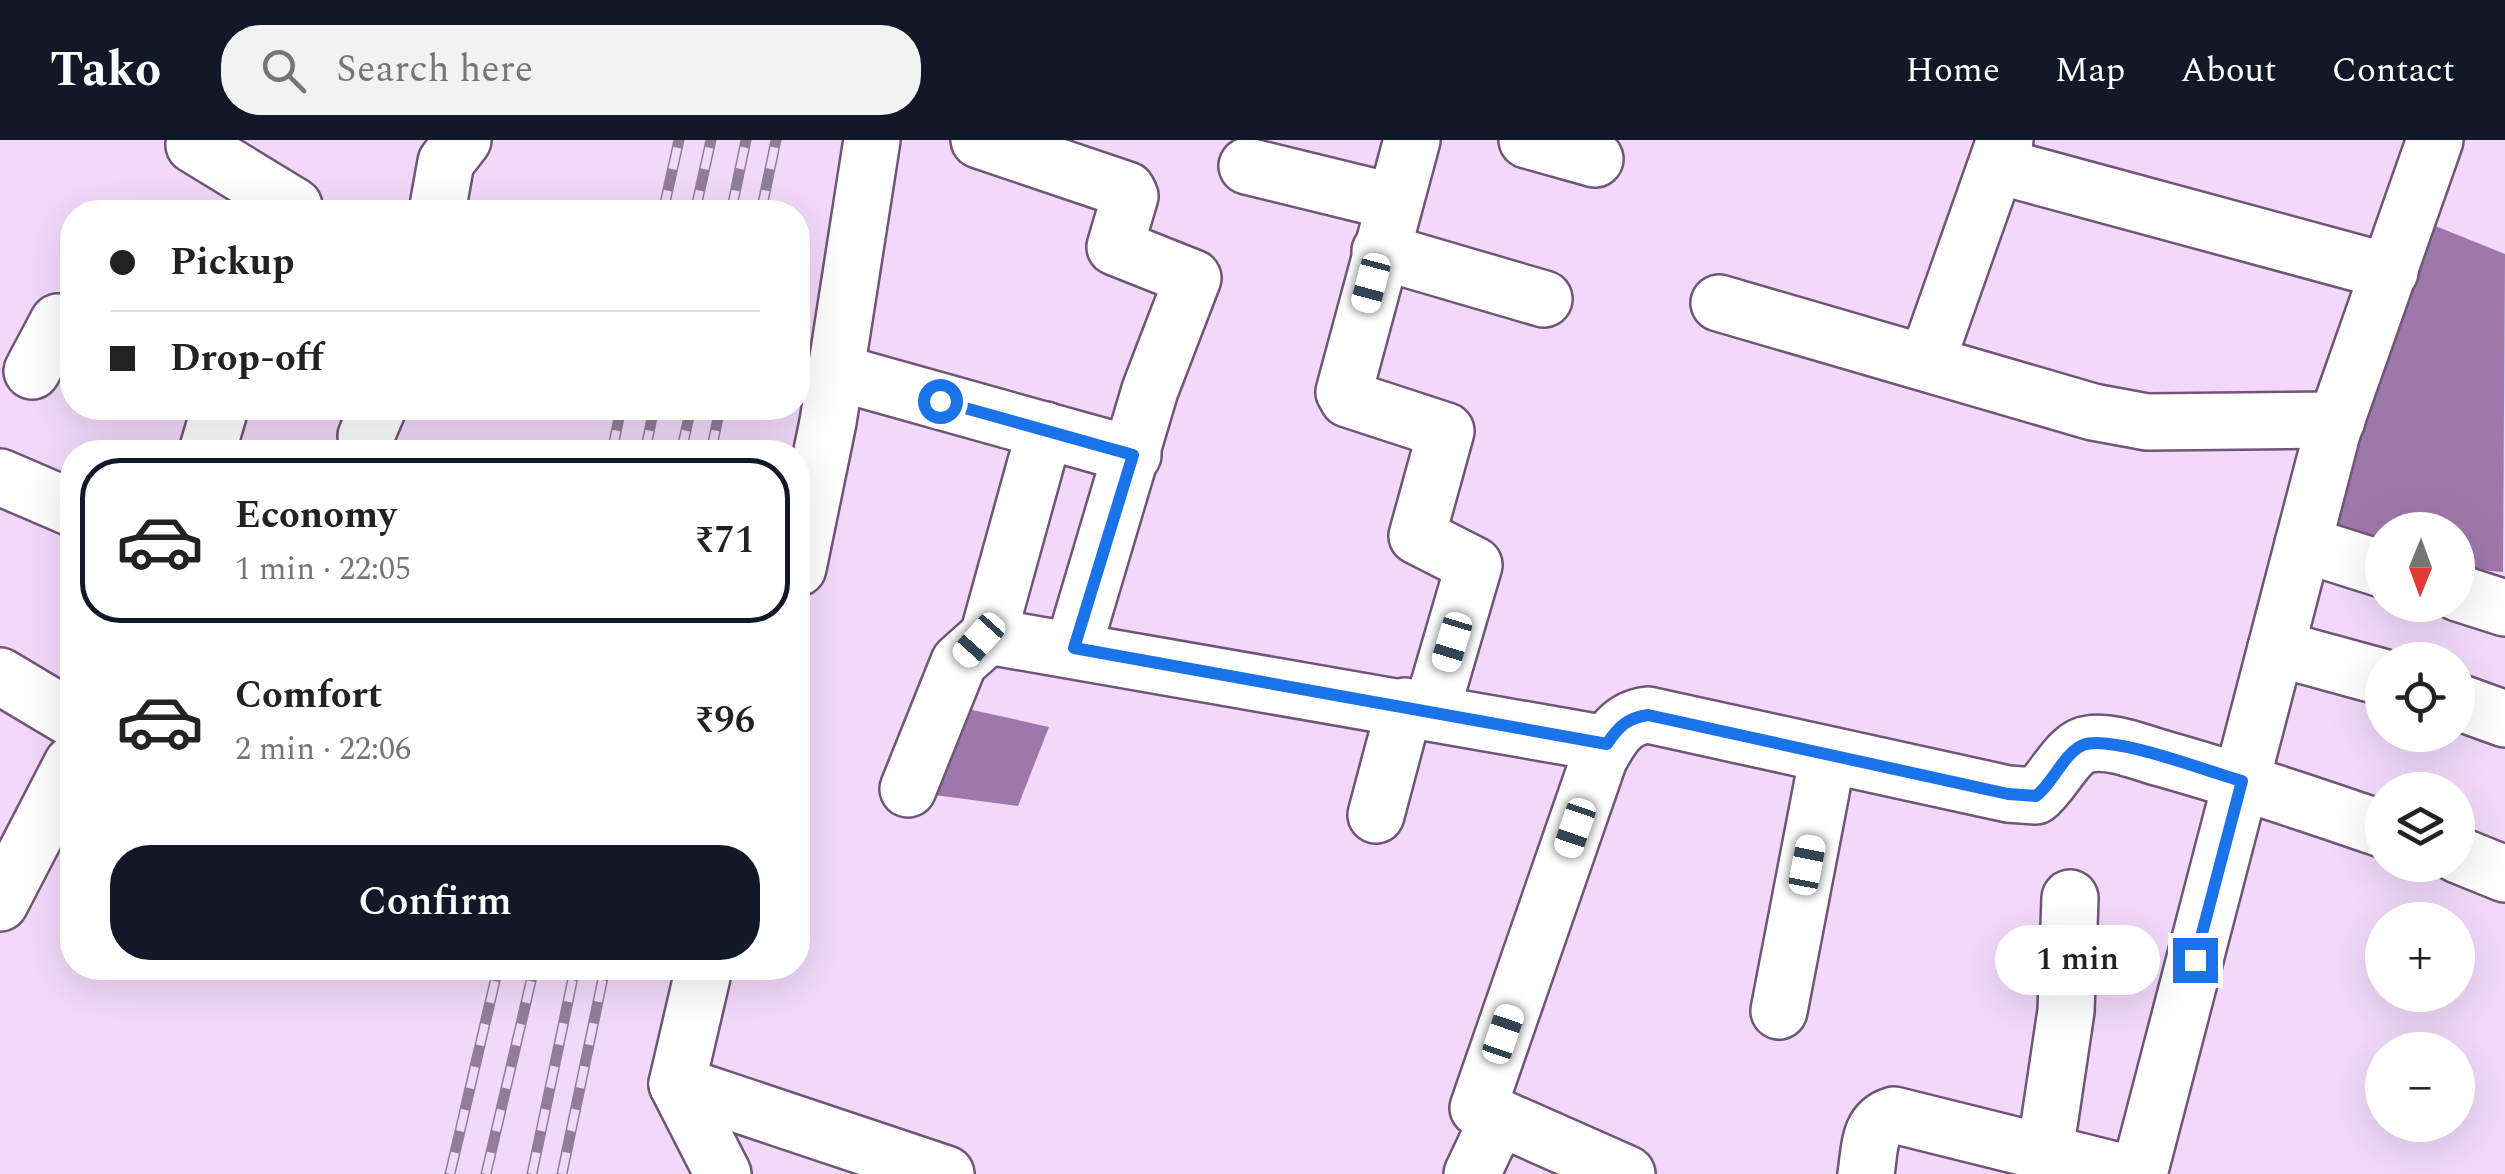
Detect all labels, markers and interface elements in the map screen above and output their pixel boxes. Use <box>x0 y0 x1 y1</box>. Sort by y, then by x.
search box <box>221 25 921 115</box>
text: Tako <box>50 34 161 107</box>
text: Search here <box>336 41 533 99</box>
icon: search <box>256 43 311 98</box>
text: Home <box>1906 44 2000 97</box>
text: Map <box>2055 44 2125 97</box>
text: About <box>2180 44 2277 97</box>
text: Contact <box>2332 44 2455 97</box>
text: Pickup <box>170 234 294 292</box>
car <box>1349 250 1393 316</box>
text: Drop-off <box>170 330 324 388</box>
route start <box>918 379 963 424</box>
text: Economy <box>235 487 396 545</box>
icon: car <box>115 496 205 586</box>
text: ₹71 <box>694 512 755 570</box>
north arrow <box>2365 512 2475 622</box>
map controls <box>2365 512 2475 1142</box>
text: 1 min · 22:05 <box>235 545 411 594</box>
car <box>948 608 1010 672</box>
car <box>1429 609 1475 675</box>
button: locate <box>2365 642 2475 752</box>
text: Comfort <box>235 667 382 725</box>
icon: car <box>115 676 205 766</box>
text: ₹96 <box>694 692 755 750</box>
text: 2 min · 22:06 <box>235 725 411 774</box>
button: layers <box>2365 772 2475 882</box>
car <box>1551 795 1599 861</box>
car <box>1787 833 1827 897</box>
button: Confirm <box>110 845 760 960</box>
button: + <box>2365 902 2475 1012</box>
callout: 1 min <box>1995 925 2160 995</box>
text: 1 min <box>2036 935 2119 984</box>
route end <box>2173 938 2218 983</box>
car <box>1479 1001 1527 1067</box>
button: − <box>2365 1032 2475 1142</box>

